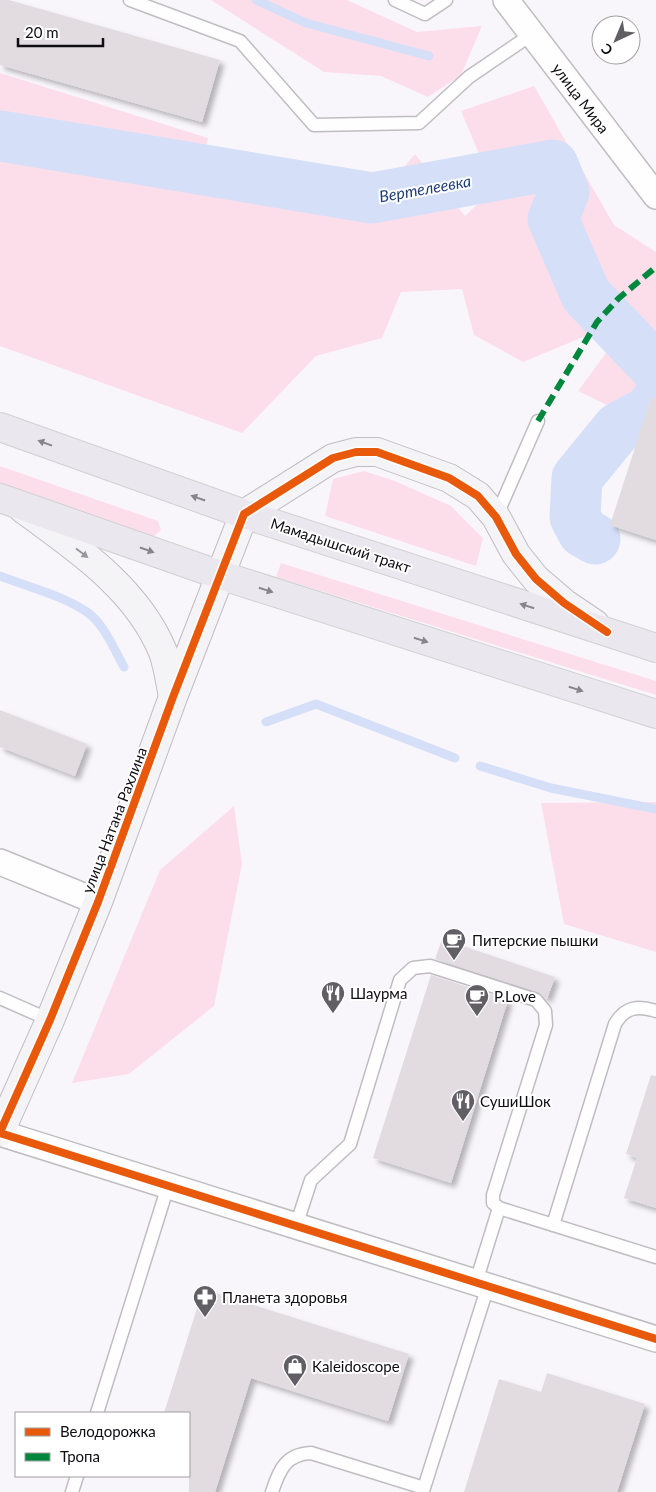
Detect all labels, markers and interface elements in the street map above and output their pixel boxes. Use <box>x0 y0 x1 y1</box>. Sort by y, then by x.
scale bar <box>18 15 102 47</box>
north arrow <box>591 15 641 65</box>
text: 20 m <box>25 23 59 41</box>
text: С <box>597 40 616 59</box>
street label: улица Мира <box>549 59 613 137</box>
water label: Вертелеевка <box>378 171 472 205</box>
one-way arrow <box>37 439 52 447</box>
one-way arrow <box>191 494 206 501</box>
street label: Мамадышский тракт <box>269 514 414 576</box>
one-way arrow <box>140 546 155 554</box>
one-way arrow <box>75 548 89 558</box>
one-way arrow <box>259 587 274 594</box>
one-way arrow <box>519 601 534 609</box>
one-way arrow <box>414 636 429 644</box>
one-way arrow <box>569 685 584 693</box>
street label: улица Натана Рахлина <box>78 744 150 896</box>
cafe icon: Питерские пышки <box>441 927 467 961</box>
place label: Питерские пышки <box>472 931 598 949</box>
restaurant icon: Шаурма <box>320 980 346 1014</box>
cafe icon: P.Love <box>464 983 490 1017</box>
place label: Шаурма <box>350 984 407 1002</box>
place label: P.Love <box>494 987 536 1005</box>
restaurant icon: СушиШок <box>450 1088 476 1122</box>
place label: СушиШок <box>480 1092 551 1110</box>
pharmacy icon: Планета здоровья <box>192 1284 218 1318</box>
place label: Планета здоровья <box>222 1288 347 1306</box>
shop icon: Kaleidoscope <box>282 1353 308 1387</box>
place label: Kaleidoscope <box>312 1357 400 1375</box>
legend <box>15 1412 190 1477</box>
text: Велодорожка <box>60 1422 156 1440</box>
text: Тропа <box>60 1447 100 1465</box>

